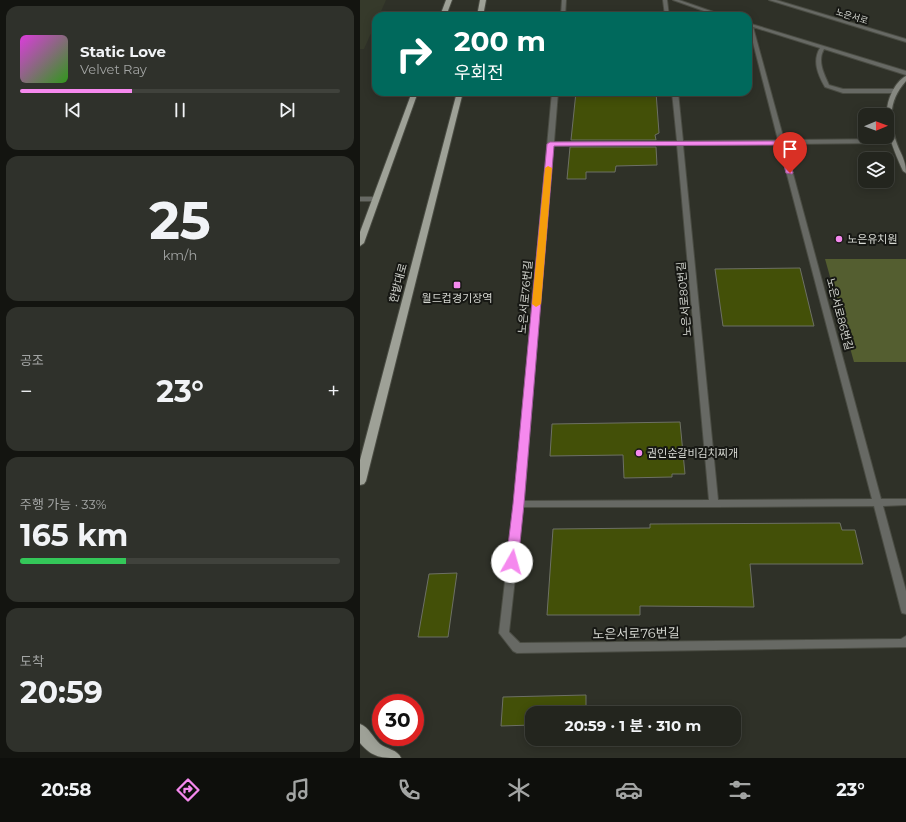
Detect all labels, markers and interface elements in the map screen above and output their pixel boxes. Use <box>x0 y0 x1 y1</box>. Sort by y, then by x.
street label: 노은서로 <box>835 6 869 26</box>
text: 200 m <box>454 24 546 58</box>
icon: right <box>388 28 440 80</box>
text: Static Love <box>80 42 166 61</box>
text: Velvet Ray <box>80 61 147 77</box>
text: 우회전 <box>454 62 504 84</box>
icon: previous <box>62 99 84 121</box>
icon: pause <box>169 99 191 121</box>
icon: next <box>276 99 298 121</box>
north arrow <box>858 108 894 144</box>
map controls <box>858 108 894 188</box>
pin <box>773 132 807 173</box>
icon: arrive <box>779 138 801 160</box>
button: layers <box>858 152 894 188</box>
text: 25 <box>149 189 211 252</box>
place label: 노은유치원 <box>847 232 898 246</box>
marker: 노은유치원 <box>834 234 844 244</box>
text: km/h <box>163 247 197 263</box>
street label: 노은서로76번길 <box>515 260 535 334</box>
street label: 노은서로80번길 <box>674 261 694 337</box>
street label: 한밭대로 <box>386 262 410 304</box>
street label: 노은서로86번길 <box>824 276 856 352</box>
marker: 월드컵경기장역 <box>452 280 462 290</box>
place label: 월드컵경기장역 <box>422 291 492 305</box>
text: 공조 <box>20 352 44 368</box>
text: 23° <box>156 373 204 410</box>
text: − <box>20 378 33 405</box>
text: + <box>327 378 340 405</box>
place label: 권인순갈비김치찌개 <box>647 446 738 460</box>
marker: 권인순갈비김치찌개 <box>634 448 644 458</box>
text: 주행 가능 · 33% <box>20 496 107 512</box>
text: 165 km <box>20 517 128 554</box>
position arrow <box>491 541 533 583</box>
street label: 노은서로76번길 <box>592 624 680 642</box>
text: 도착 <box>20 653 44 669</box>
text: 20:59 <box>20 674 103 711</box>
speed limit sign: 30 <box>372 694 424 746</box>
text: 20:59 · 1 분 · 310 m <box>565 716 701 735</box>
icon: directions <box>174 776 202 804</box>
icon: music <box>284 776 312 804</box>
icon: phone <box>395 776 423 804</box>
icon: climate <box>505 776 533 804</box>
icon: car <box>615 776 643 804</box>
icon: filters <box>726 776 754 804</box>
text: 20:58 <box>41 779 91 801</box>
text: 23° <box>836 779 865 801</box>

